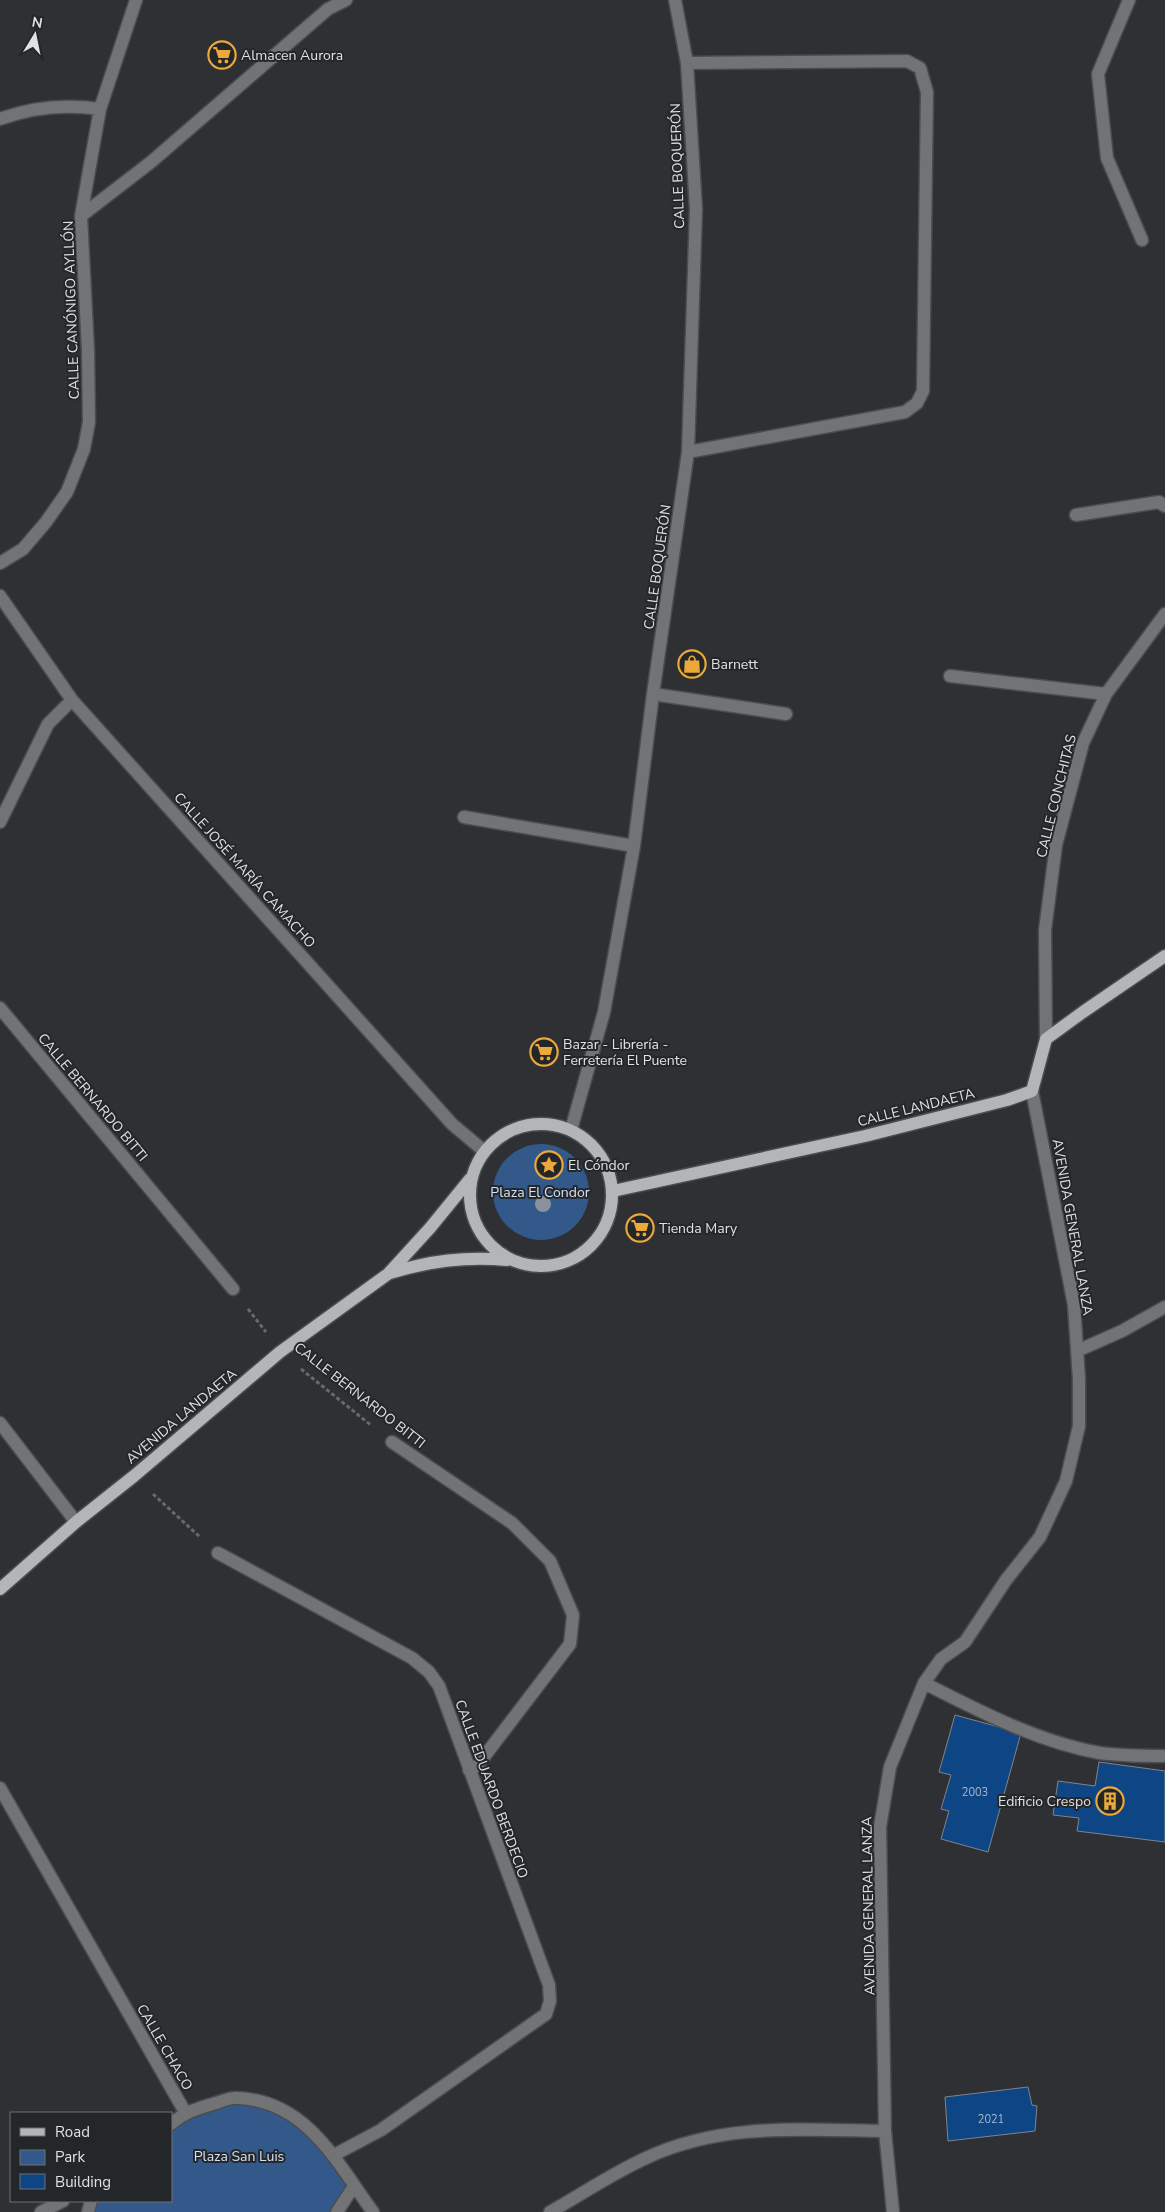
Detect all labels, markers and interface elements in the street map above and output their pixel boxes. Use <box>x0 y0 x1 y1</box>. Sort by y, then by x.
north arrow <box>10 10 60 60</box>
text: N <box>30 12 44 33</box>
supermarket icon: Almacen Aurora <box>207 40 237 70</box>
place label: Almacen Aurora <box>241 46 343 65</box>
street label: CALLE BOQUERÓN <box>666 103 689 229</box>
street label: CALLE CANÓNIGO AYLLÓN <box>59 220 84 400</box>
street label: CALLE BOQUERÓN <box>639 503 676 631</box>
shop icon: Barnett <box>677 649 707 679</box>
place label: Barnett <box>711 655 758 674</box>
street label: CALLE CONCHITAS <box>1032 732 1081 860</box>
street label: CALLE JOSÉ MARÍA CAMACHO <box>170 789 320 952</box>
street label: CALLE BERNARDO BITTI <box>33 1029 152 1165</box>
place label: Bazar - Librería - Ferretería El Puente <box>563 1035 687 1070</box>
supermarket icon: Bazar - Librería - Ferretería El Puente <box>529 1037 559 1067</box>
street label: CALLE LANDAETA <box>856 1084 977 1131</box>
street label: AVENIDA GENERAL LANZA <box>1048 1137 1097 1317</box>
place icon: El Cóndor <box>534 1150 564 1180</box>
place label: El Cóndor <box>568 1156 630 1175</box>
park label: Plaza El Condor <box>490 1183 590 1202</box>
supermarket icon: Tienda Mary <box>625 1213 655 1243</box>
place label: Tienda Mary <box>659 1219 738 1238</box>
street label: CALLE BERNARDO BITTI <box>290 1338 429 1453</box>
street label: AVENIDA LANDAETA <box>122 1364 241 1468</box>
street label: CALLE EDUARDO BERDECIO <box>450 1697 533 1881</box>
house number: 2003 <box>962 1785 988 1800</box>
building icon: Edificio Crespo <box>1095 1786 1125 1816</box>
place label: Edificio Crespo <box>998 1792 1091 1811</box>
street label: AVENIDA GENERAL LANZA <box>857 1816 880 1996</box>
street label: CALLE CHACO <box>132 2001 197 2094</box>
legend <box>10 2112 172 2202</box>
house number: 2021 <box>978 2112 1004 2127</box>
text: Road <box>55 2122 90 2142</box>
text: Park <box>55 2147 85 2167</box>
park label: Plaza San Luis <box>194 2147 285 2166</box>
text: Building <box>55 2172 111 2192</box>

